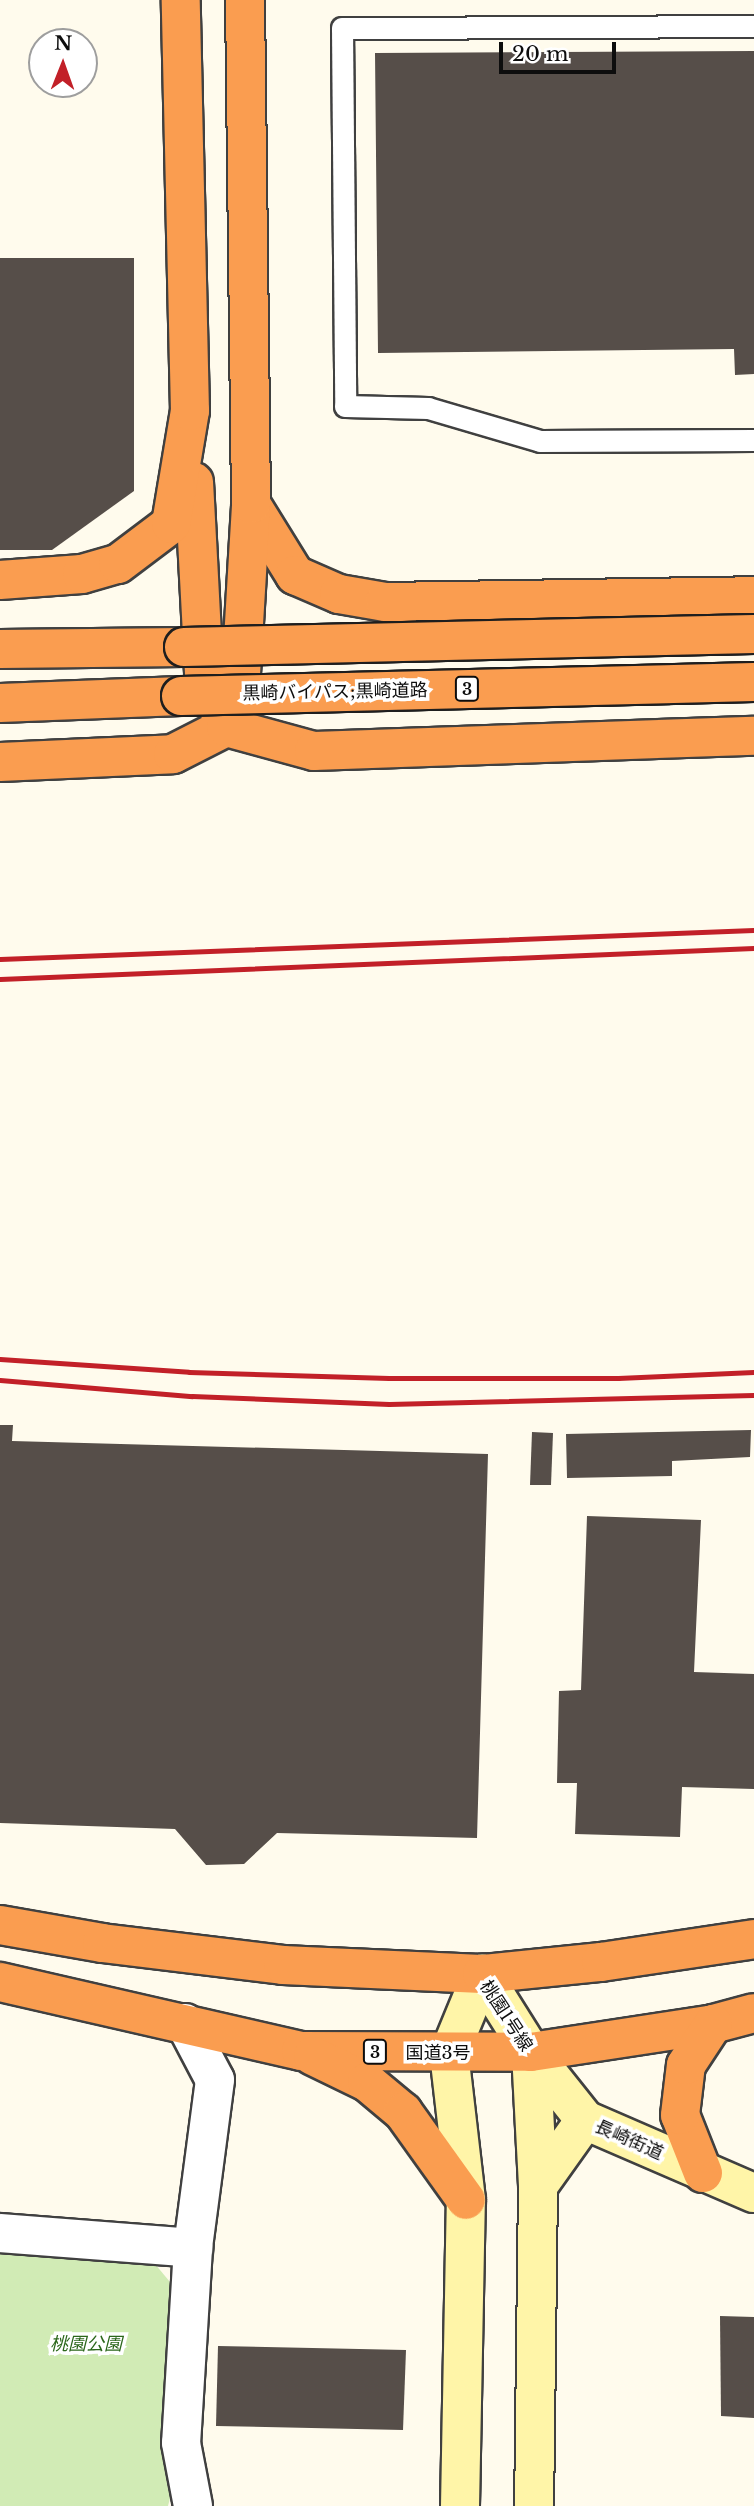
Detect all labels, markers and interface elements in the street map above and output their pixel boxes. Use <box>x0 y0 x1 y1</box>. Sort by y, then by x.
north arrow <box>28 28 98 98</box>
scale bar <box>502 28 619 72</box>
text: N <box>54 32 72 55</box>
text: 20 m <box>512 41 569 67</box>
road number: 3 <box>455 676 479 702</box>
street label: 黒崎バイパス;黒崎道路 <box>242 680 428 704</box>
street label: 桃園1号線 <box>475 1977 537 2055</box>
road number: 3 <box>363 2040 387 2064</box>
street label: 国道3号 <box>405 2042 471 2064</box>
street label: 長崎街道 <box>592 2115 666 2165</box>
park label: 桃園公園 <box>50 2333 122 2355</box>

